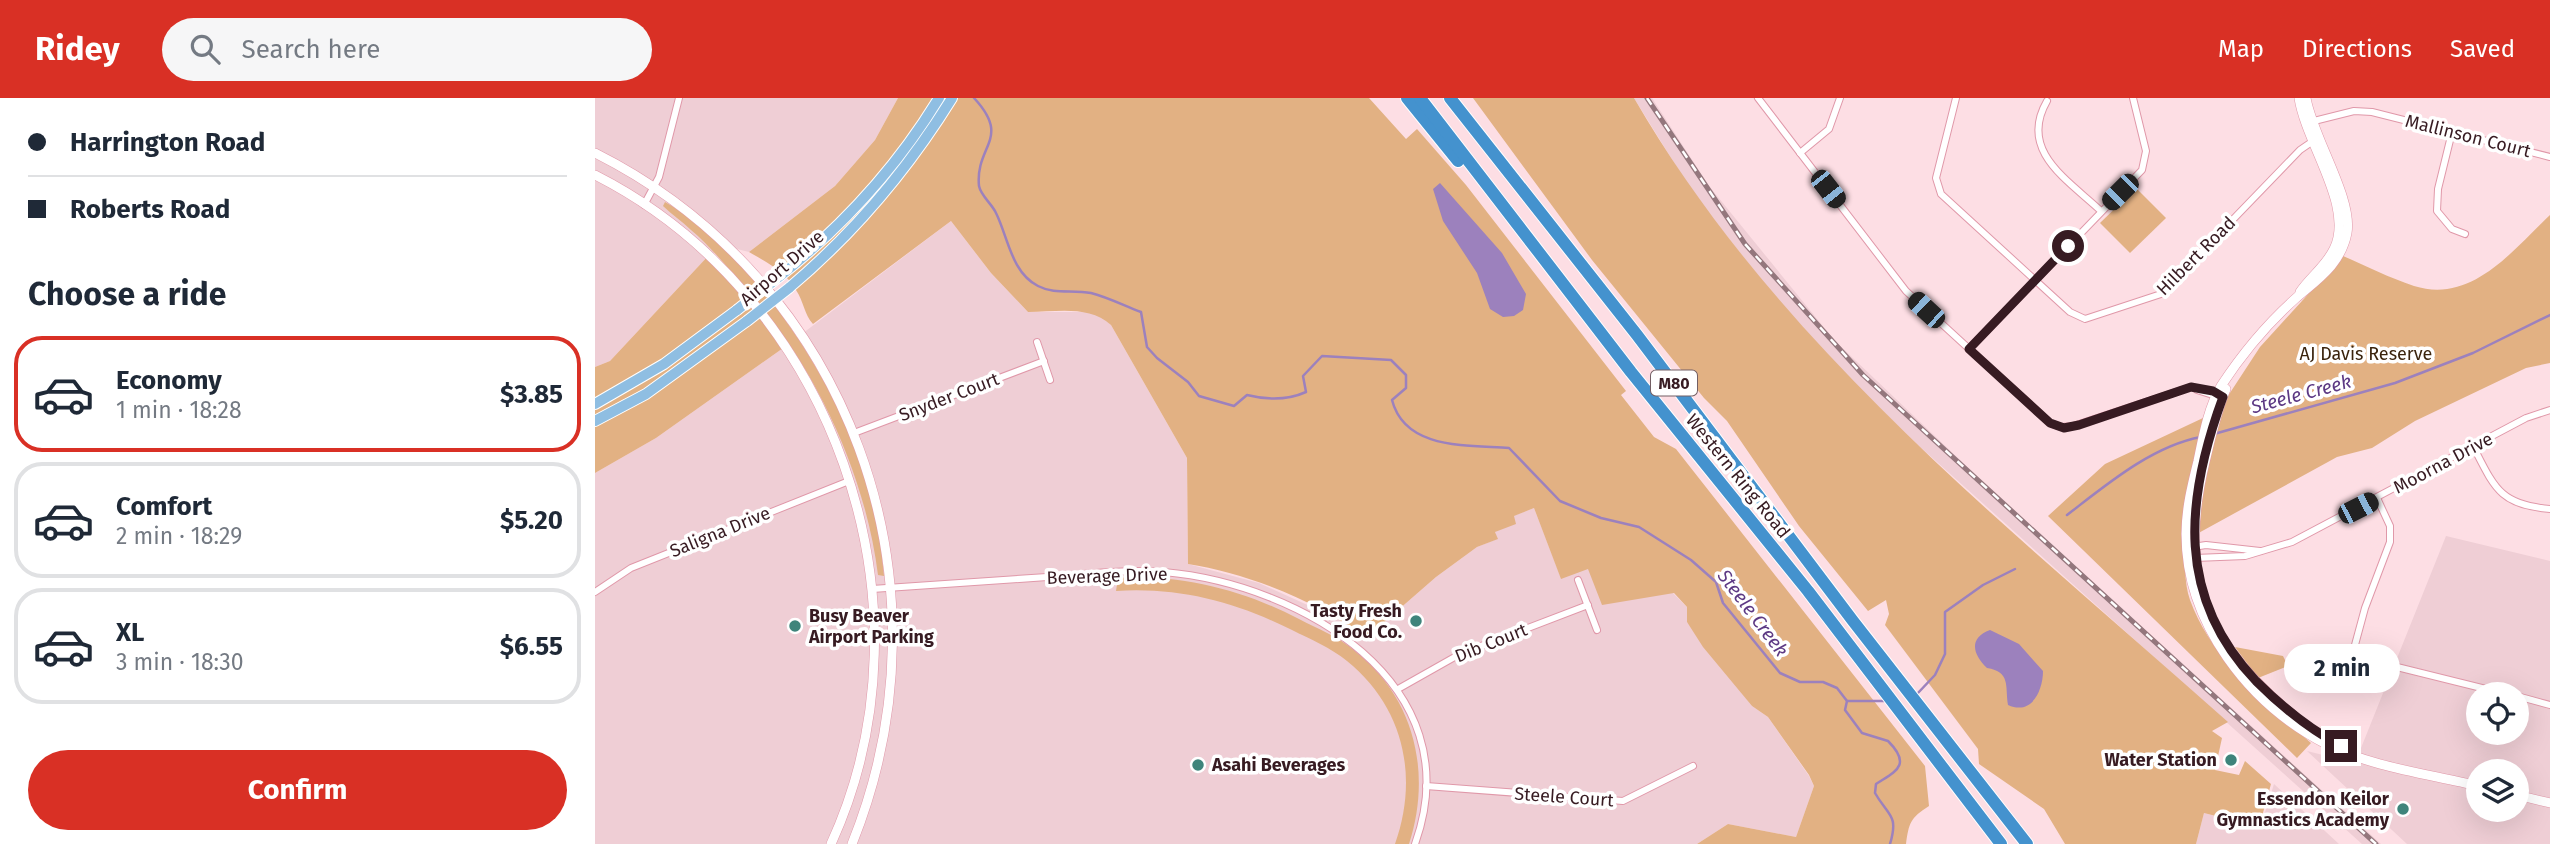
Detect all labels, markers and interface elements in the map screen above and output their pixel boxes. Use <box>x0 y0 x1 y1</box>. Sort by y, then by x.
search box <box>162 18 652 81</box>
text: Ridey <box>35 29 120 69</box>
icon: search <box>186 30 224 68</box>
text: Search here <box>242 34 380 65</box>
text: Map <box>2218 35 2264 63</box>
text: Directions <box>2302 35 2412 63</box>
text: Saved <box>2450 35 2515 63</box>
street label: Mallinson Court <box>2403 110 2533 162</box>
text: Harrington Road <box>70 127 265 158</box>
car <box>1807 166 1850 212</box>
car <box>2098 170 2143 214</box>
text: Roberts Road <box>70 194 230 225</box>
street label: Hilbert Road <box>2152 212 2240 300</box>
street label: Airport Drive <box>736 226 828 310</box>
route start <box>2052 230 2084 262</box>
text: Choose a ride <box>28 275 226 313</box>
car <box>1904 288 1949 332</box>
park label: AJ Davis Reserve <box>2300 343 2432 365</box>
icon: car <box>32 363 95 426</box>
text: Economy <box>116 365 222 396</box>
street label: Snyder Court <box>896 368 1003 426</box>
road number: M80 <box>1651 370 1697 396</box>
water label: Steele Creek <box>2247 370 2354 419</box>
text: $3.85 <box>500 379 563 410</box>
text: 1 min · 18:28 <box>116 396 242 424</box>
street label: Western Ring Road <box>1681 409 1795 543</box>
street label: Moorna Drive <box>2390 428 2496 498</box>
icon: car <box>32 489 95 552</box>
car <box>2335 489 2382 527</box>
text: Comfort <box>116 491 212 522</box>
street label: Saligna Drive <box>667 502 773 562</box>
text: $5.20 <box>500 505 563 536</box>
text: 2 min · 18:29 <box>116 522 242 550</box>
street label: Beverage Drive <box>1046 563 1168 589</box>
water label: Steele Creek <box>1712 564 1793 661</box>
place label: Tasty Fresh Food Co. <box>1311 600 1402 643</box>
place label: Busy Beaver Airport Parking <box>808 605 934 648</box>
marker: Tasty Fresh Food Co. <box>1408 613 1424 629</box>
icon: car <box>32 615 95 678</box>
text: XL <box>116 617 144 648</box>
marker: Busy Beaver Airport Parking <box>787 618 803 634</box>
street label: Dib Court <box>1452 618 1531 667</box>
text: $6.55 <box>500 631 563 662</box>
callout: 2 min <box>2283 644 2399 694</box>
text: 3 min · 18:30 <box>116 648 244 676</box>
text: 2 min <box>2314 654 2370 682</box>
map controls <box>2466 682 2529 822</box>
button: locate <box>2466 682 2529 745</box>
route end <box>2325 730 2357 762</box>
place label: Water Station <box>2105 749 2217 771</box>
button: Confirm <box>28 750 567 830</box>
marker: Water Station <box>2223 752 2239 768</box>
place label: Asahi Beverages <box>1211 754 1345 776</box>
marker: Asahi Beverages <box>1190 757 1206 773</box>
button: layers <box>2466 759 2529 822</box>
street label: Steele Court <box>1514 783 1615 811</box>
place label: Essendon Keilor Gymnastics Academy <box>2216 788 2390 831</box>
marker: Essendon Keilor Gymnastics Academy <box>2395 801 2411 817</box>

